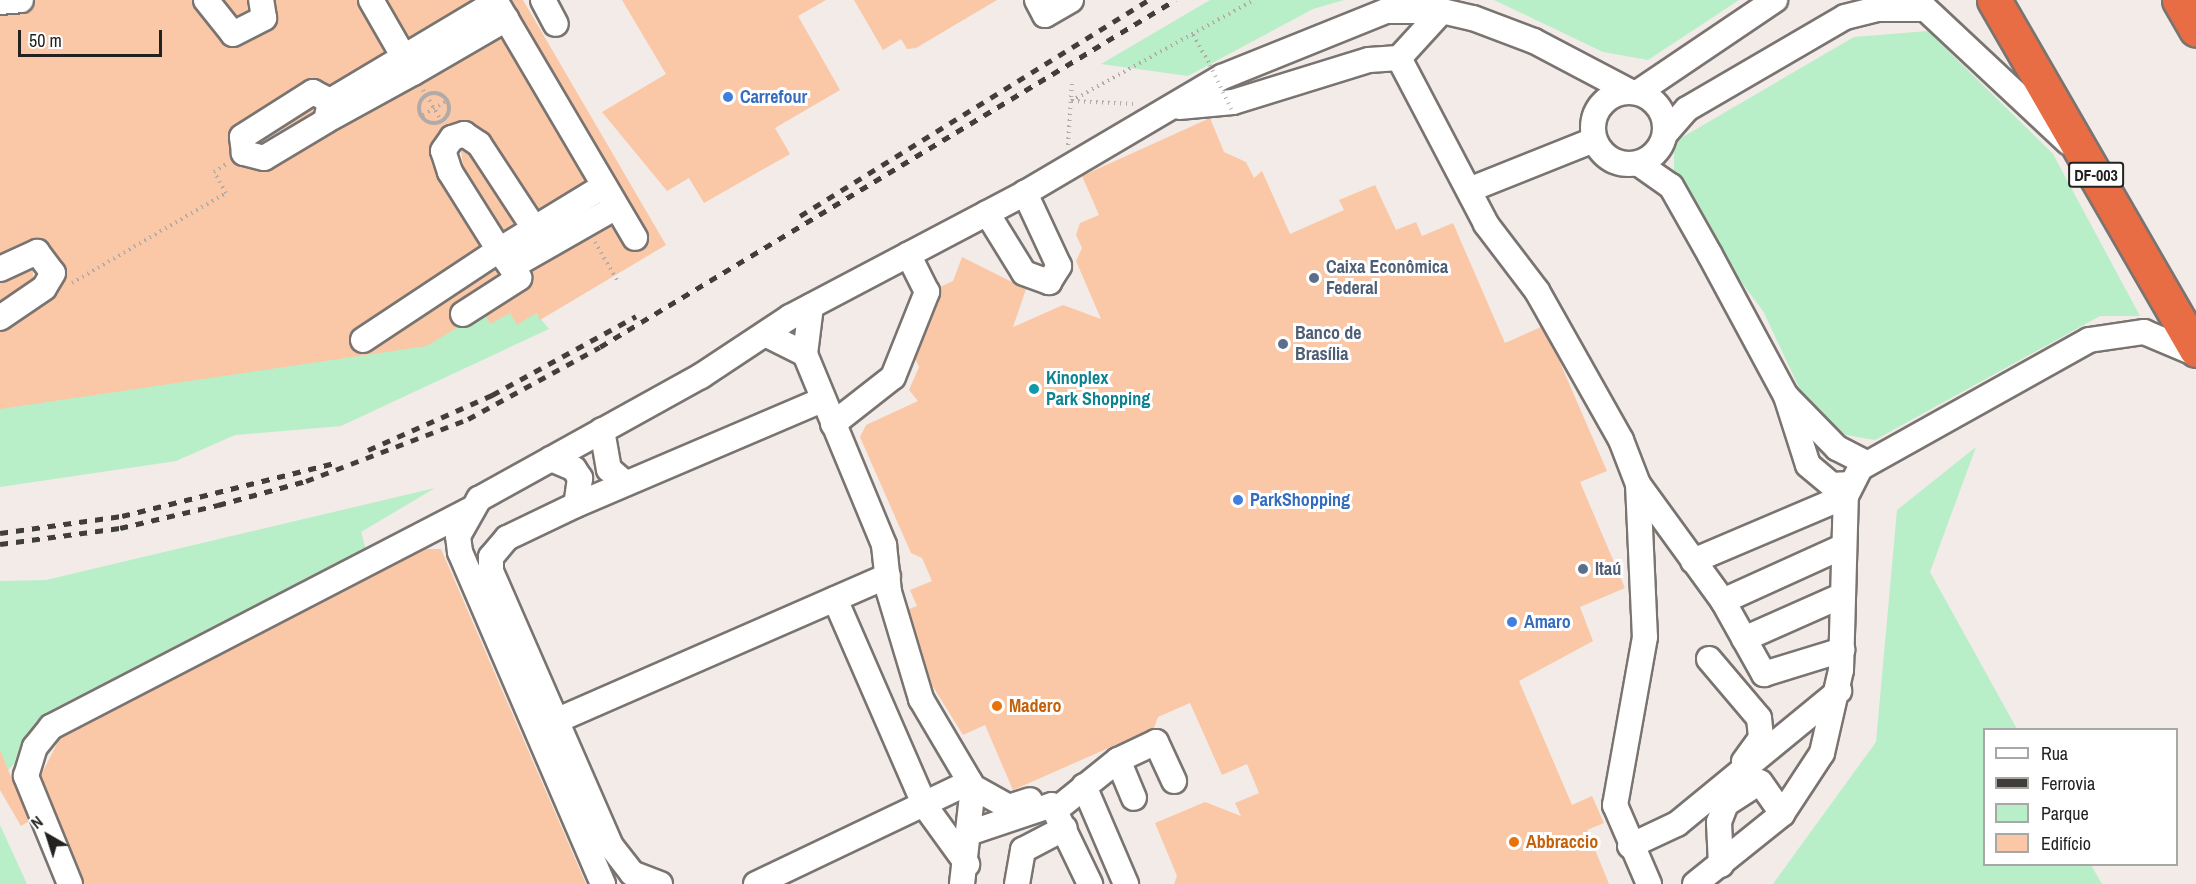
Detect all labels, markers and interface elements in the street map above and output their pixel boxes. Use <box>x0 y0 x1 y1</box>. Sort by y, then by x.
scale bar <box>21 18 165 56</box>
text: 50 m <box>29 28 62 53</box>
place label: Carrefour <box>740 86 807 108</box>
marker: Carrefour <box>721 90 735 104</box>
road number: DF-003 <box>2068 162 2124 188</box>
place label: Caixa Econômica Federal <box>1326 257 1448 300</box>
marker: Caixa Econômica Federal <box>1307 271 1321 285</box>
place label: Banco de Brasília <box>1295 323 1361 366</box>
marker: Banco de Brasília <box>1276 337 1290 351</box>
place label: Kinoplex Park Shopping <box>1046 368 1150 410</box>
marker: Kinoplex Park Shopping <box>1027 382 1041 396</box>
place label: ParkShopping <box>1250 489 1350 511</box>
marker: ParkShopping <box>1231 493 1245 507</box>
place label: Itaú <box>1595 558 1621 580</box>
marker: Itaú <box>1576 562 1590 576</box>
place label: Amaro <box>1524 611 1571 633</box>
marker: Amaro <box>1505 615 1519 629</box>
place label: Madero <box>1009 695 1061 717</box>
marker: Madero <box>990 699 1004 713</box>
legend <box>1983 728 2178 866</box>
text: Rua <box>2041 741 2068 766</box>
text: Ferrovia <box>2041 771 2095 796</box>
text: Parque <box>2041 801 2089 826</box>
north arrow <box>18 806 78 866</box>
text: N <box>26 810 47 834</box>
place label: Abbraccio <box>1526 831 1598 853</box>
text: Edifício <box>2041 831 2091 856</box>
marker: Abbraccio <box>1507 835 1521 849</box>

